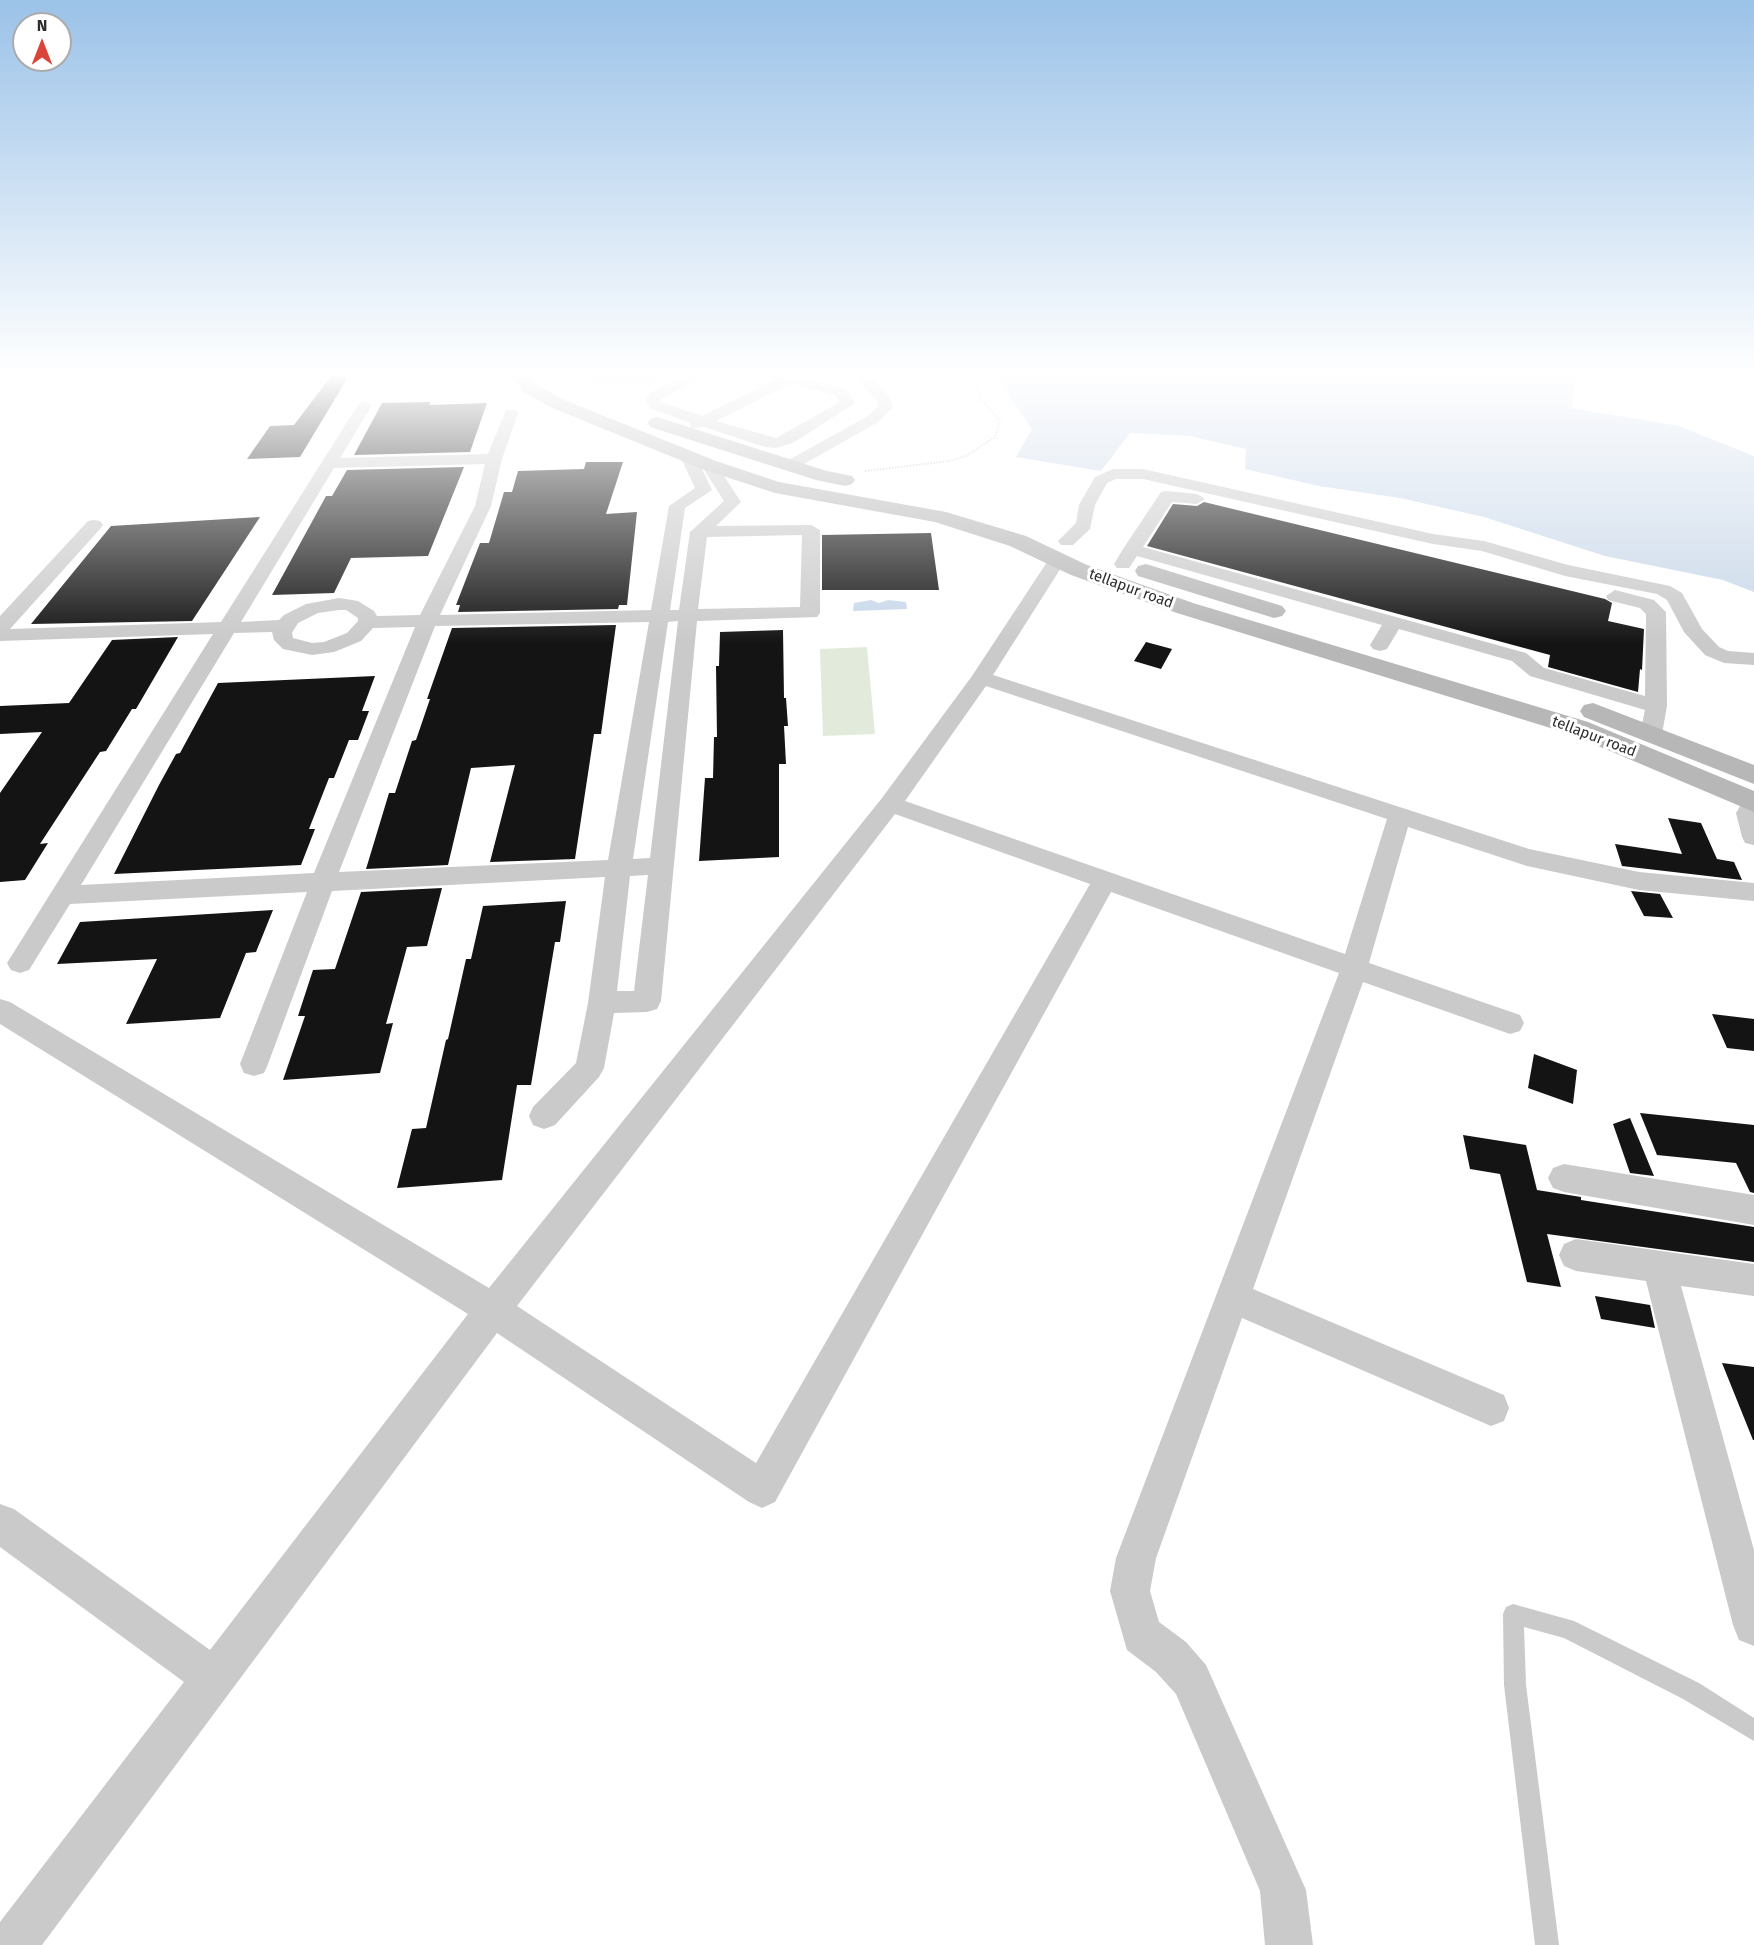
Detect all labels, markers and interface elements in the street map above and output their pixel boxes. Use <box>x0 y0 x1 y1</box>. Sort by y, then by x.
north arrow <box>12 12 72 72</box>
text: N <box>37 16 47 35</box>
street label: tellapur road <box>1086 565 1176 613</box>
street label: tellapur road <box>1549 713 1639 761</box>

